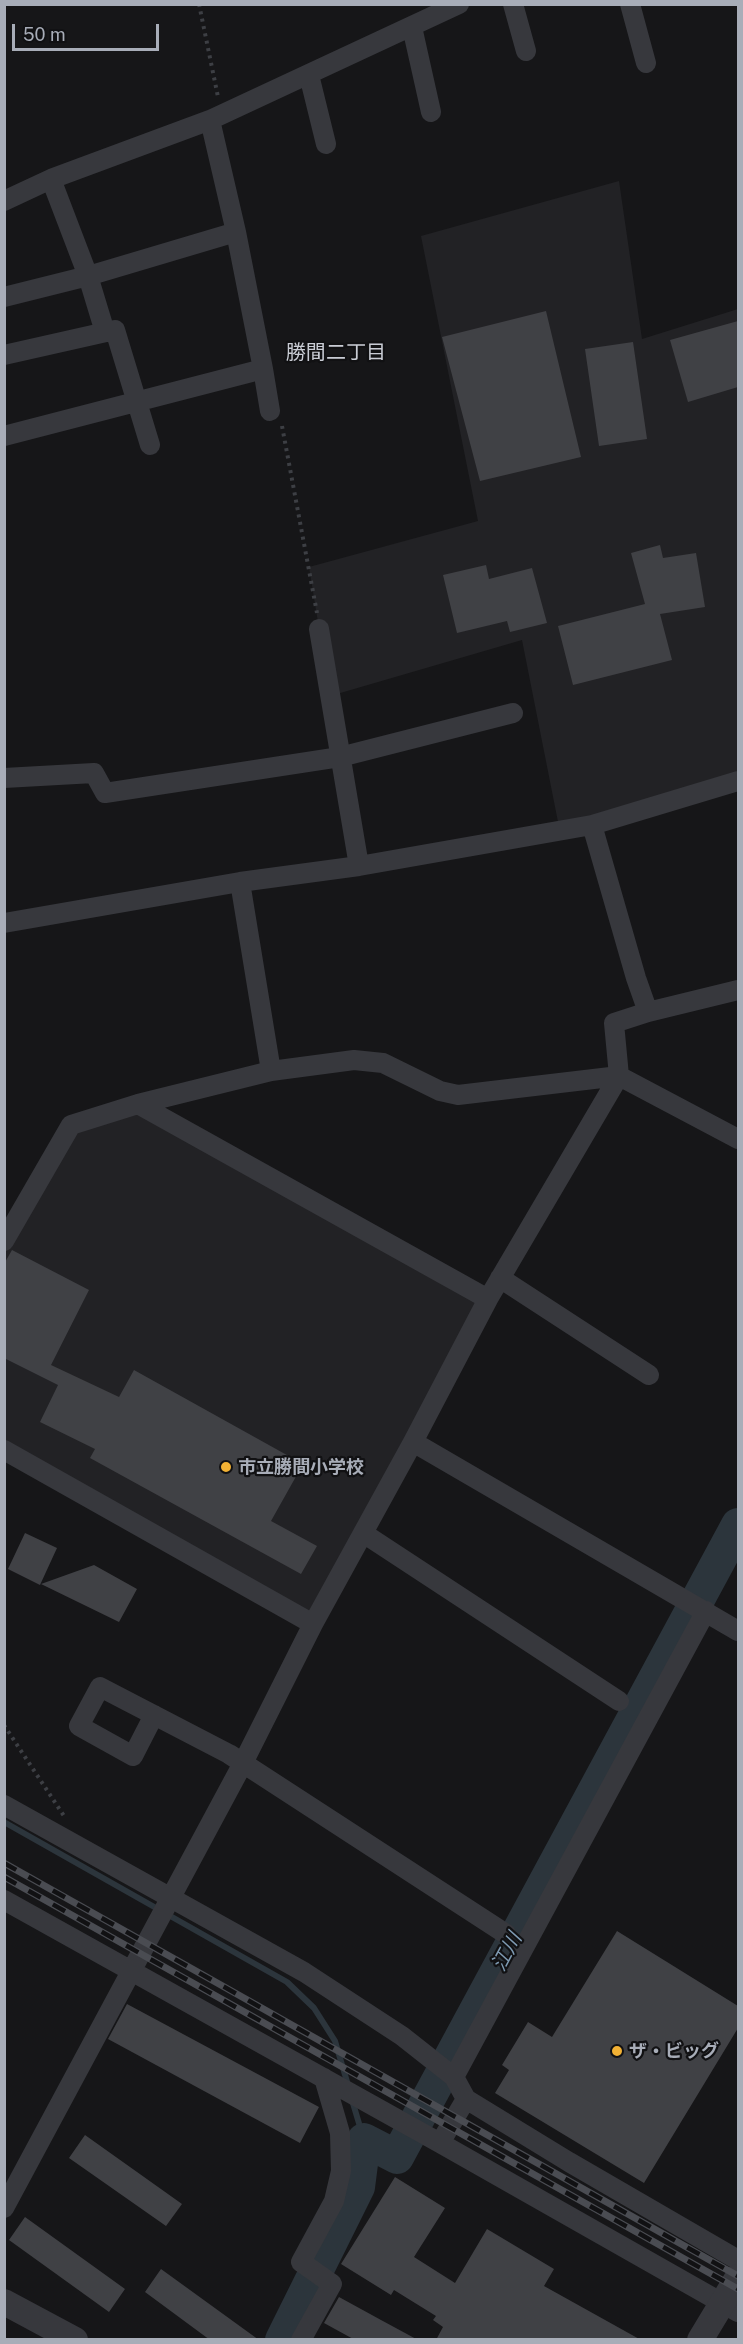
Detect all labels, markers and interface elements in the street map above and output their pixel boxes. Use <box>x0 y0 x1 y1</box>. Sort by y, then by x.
scale bar <box>15 12 162 50</box>
text: 50 m <box>23 24 66 45</box>
district label: 勝間二丁目 <box>286 341 386 365</box>
place label: 市立勝間小学校 <box>238 1456 364 1478</box>
marker: 市立勝間小学校 <box>219 1460 233 1474</box>
water label: 江川 <box>487 1929 527 1975</box>
place label: ザ・ビッグ <box>629 2040 719 2062</box>
marker: ザ・ビッグ <box>610 2044 624 2058</box>

